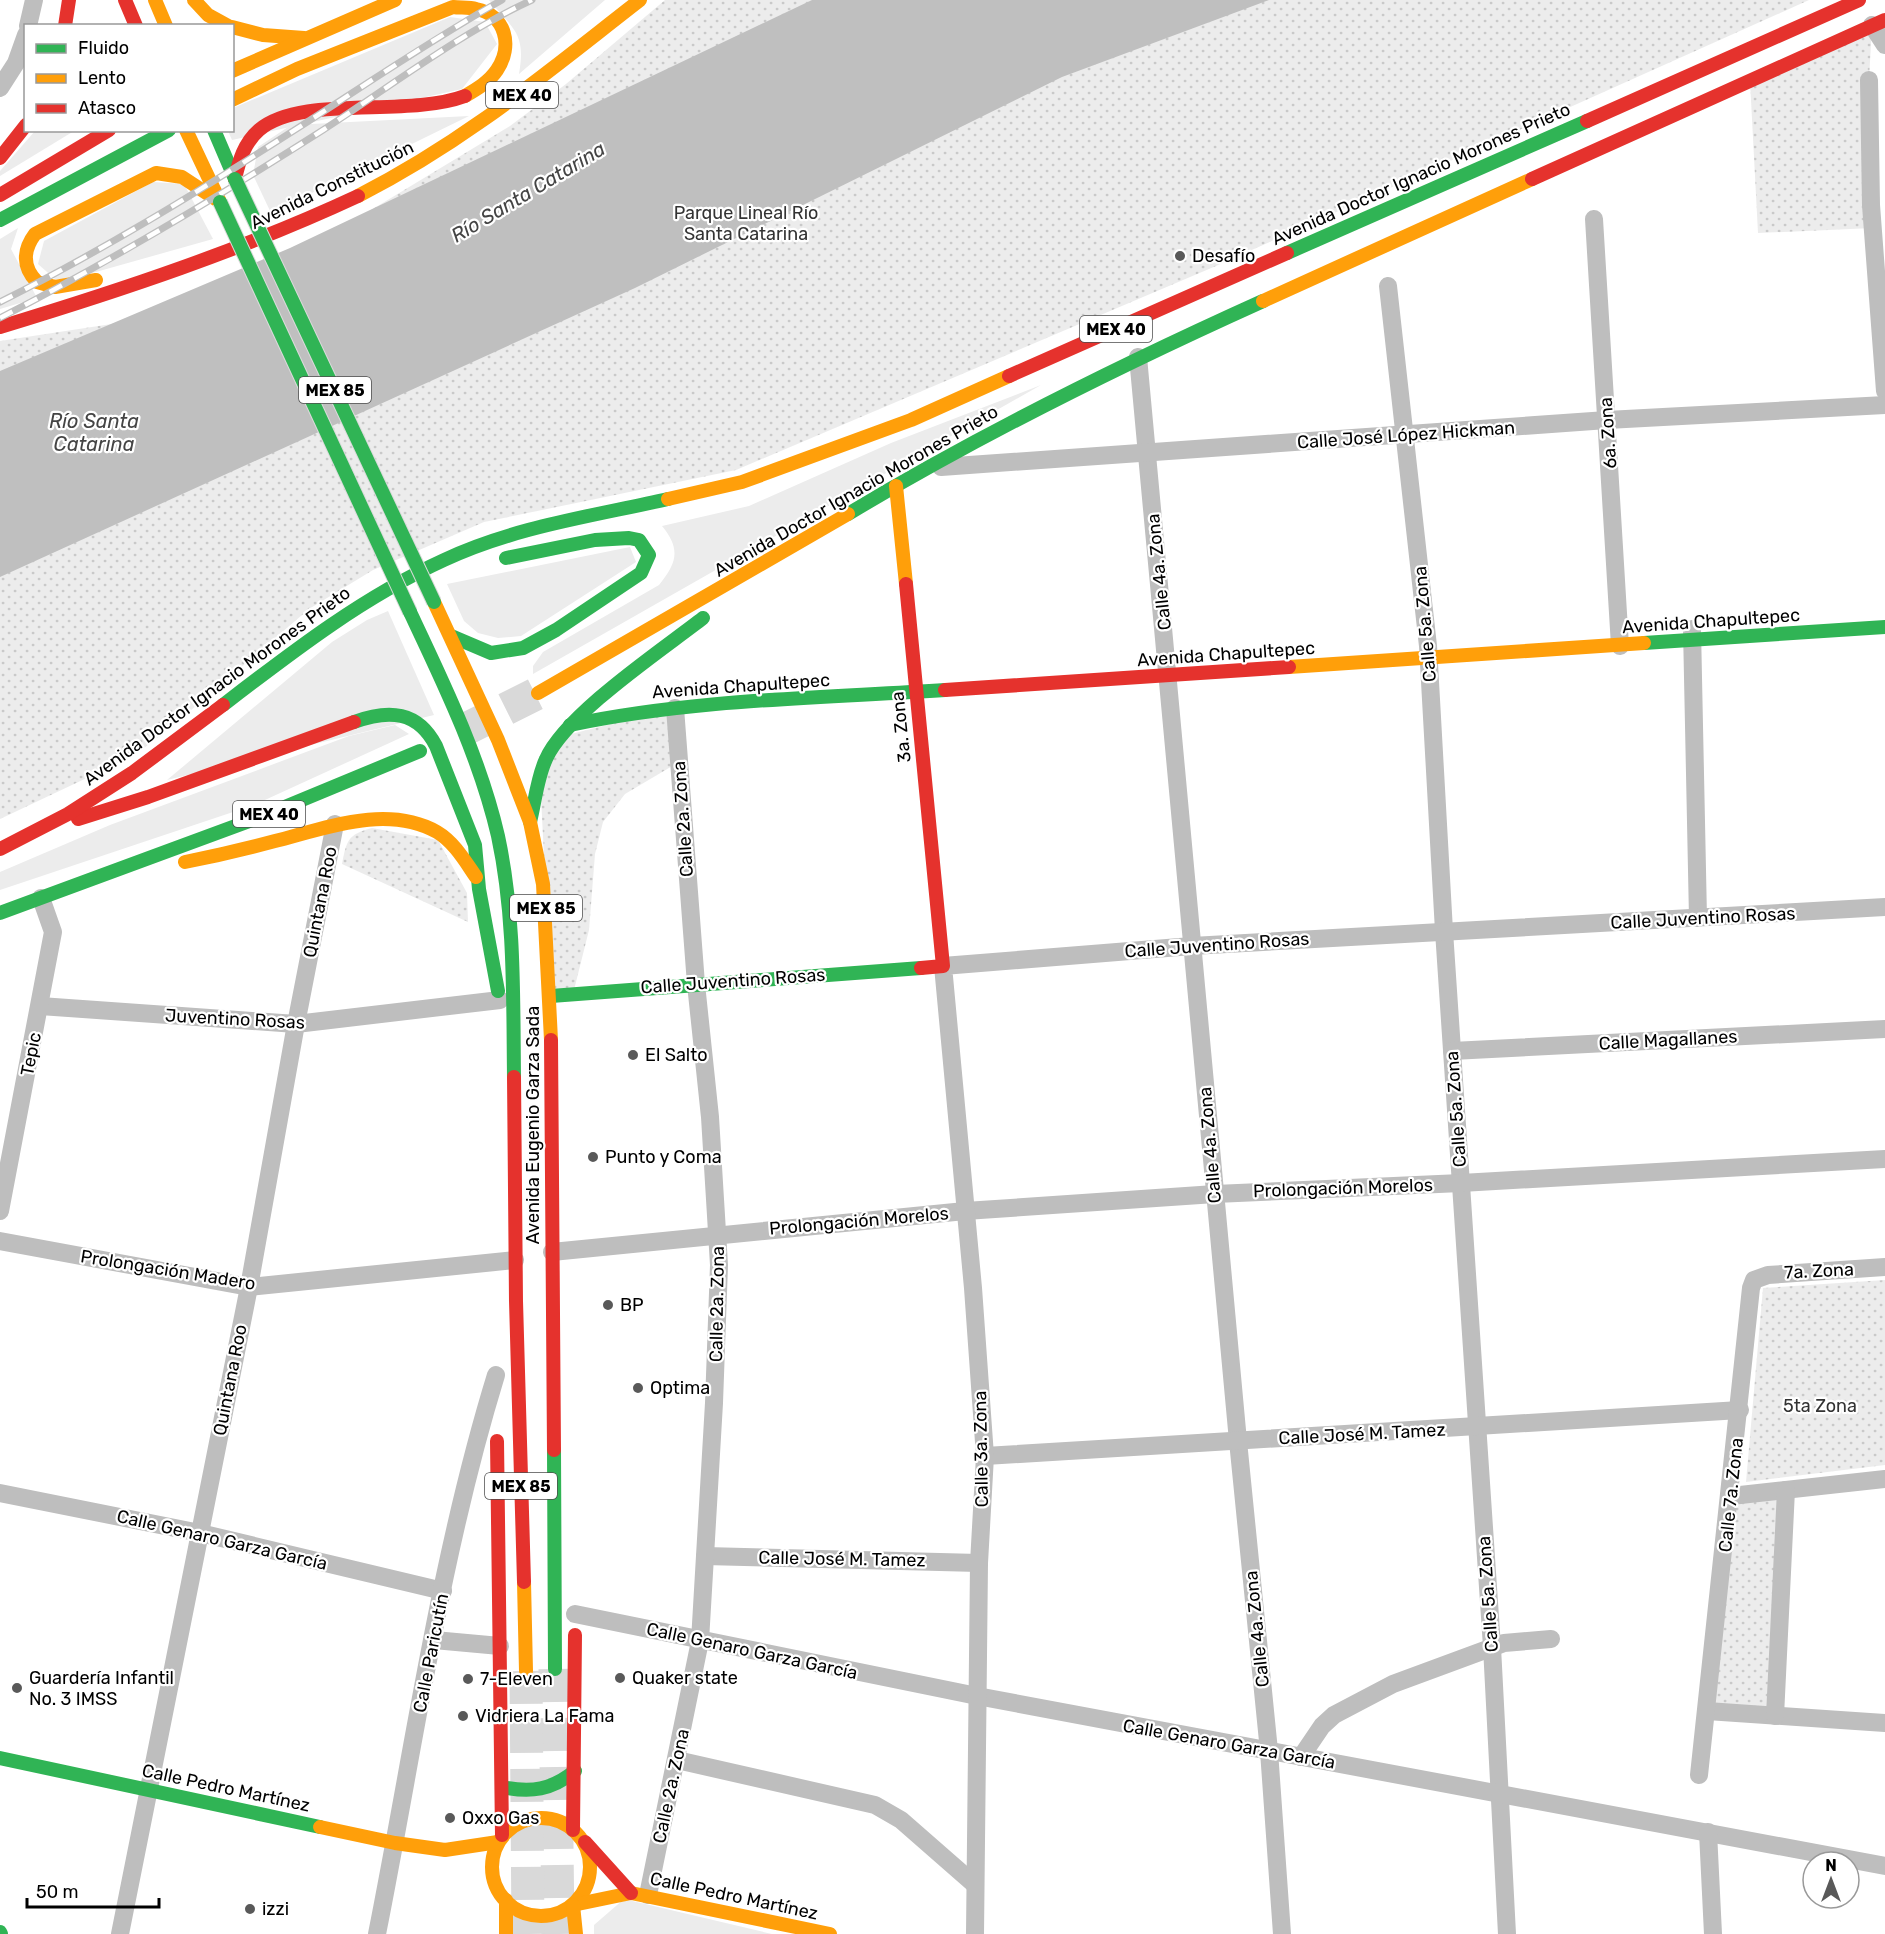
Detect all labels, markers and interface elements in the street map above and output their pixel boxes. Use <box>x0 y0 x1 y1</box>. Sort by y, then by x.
legend <box>24 24 234 132</box>
text: Fluido <box>78 37 129 59</box>
text: Lento <box>78 67 126 89</box>
road number: MEX 40 <box>486 82 558 108</box>
text: Atasco <box>78 97 136 119</box>
street label: Avenida Doctor Ignacio Morones Prieto <box>1268 98 1574 250</box>
street label: Avenida Constitución <box>247 136 417 234</box>
water label: Río Santa Catarina <box>447 136 610 248</box>
park label: Parque Lineal Río Santa Catarina <box>674 202 818 245</box>
place label: Desafío <box>1192 245 1255 267</box>
marker: Desafío <box>1173 249 1187 263</box>
road number: MEX 40 <box>1080 316 1152 342</box>
road number: MEX 85 <box>299 377 371 403</box>
street label: 6a. Zona <box>1595 397 1621 469</box>
street label: Avenida Doctor Ignacio Morones Prieto <box>710 400 1002 582</box>
water label: Río Santa Catarina <box>49 409 139 456</box>
street label: Calle José López Hickman <box>1296 416 1516 454</box>
street label: Calle 4a. Zona <box>1142 513 1176 631</box>
street label: Calle 5a. Zona <box>1409 565 1441 683</box>
street label: Avenida Doctor Ignacio Morones Prieto <box>79 582 355 790</box>
street label: Avenida Chapultepec <box>1621 604 1801 638</box>
street label: Avenida Chapultepec <box>1136 637 1316 671</box>
street label: Avenida Chapultepec <box>651 669 831 703</box>
street label: 3a. Zona <box>886 690 916 764</box>
street label: Calle 2a. Zona <box>668 760 698 878</box>
road number: MEX 40 <box>233 801 305 827</box>
street label: Quintana Roo <box>298 845 342 959</box>
road number: MEX 85 <box>510 895 582 921</box>
street label: Calle Juventino Rosas <box>1610 902 1796 934</box>
street label: Calle Juventino Rosas <box>1124 928 1310 962</box>
street label: Calle Juventino Rosas <box>640 964 826 998</box>
street label: Juventino Rosas <box>165 1004 305 1034</box>
street label: Avenida Eugenio Garza Sada <box>522 1006 544 1244</box>
street label: Calle Magallanes <box>1598 1025 1738 1055</box>
street label: Tepic <box>16 1030 46 1078</box>
place label: El Salto <box>645 1044 708 1066</box>
marker: El Salto <box>626 1048 640 1062</box>
street label: Calle 5a. Zona <box>1441 1050 1471 1168</box>
street label: Calle 4a. Zona <box>1194 1086 1226 1204</box>
place label: Punto y Coma <box>605 1146 722 1168</box>
marker: Punto y Coma <box>586 1150 600 1164</box>
street label: Prolongación Morelos <box>1253 1174 1433 1202</box>
street label: Prolongación Morelos <box>768 1202 950 1240</box>
street label: Prolongación Madero <box>79 1245 257 1295</box>
street label: Calle 2a. Zona <box>705 1246 729 1362</box>
street label: 7a. Zona <box>1784 1258 1854 1284</box>
place label: BP <box>620 1294 644 1316</box>
marker: BP <box>601 1298 615 1312</box>
street label: Quintana Roo <box>208 1323 252 1437</box>
place label: Optima <box>650 1377 710 1399</box>
marker: Optima <box>631 1381 645 1395</box>
street label: Calle 3a. Zona <box>969 1391 993 1507</box>
park label: 5ta Zona <box>1783 1395 1857 1417</box>
street label: Calle José M. Tamez <box>1278 1419 1446 1449</box>
street label: Calle 7a. Zona <box>1714 1437 1748 1553</box>
road number: MEX 85 <box>485 1473 557 1499</box>
street label: Calle Genaro Garza García <box>115 1505 329 1575</box>
street label: Calle 5a. Zona <box>1473 1535 1503 1653</box>
street label: Calle José M. Tamez <box>758 1547 926 1571</box>
street label: Calle 4a. Zona <box>1240 1570 1274 1688</box>
street label: Calle Paricutín <box>409 1592 453 1714</box>
street label: Calle Genaro Garza García <box>644 1618 860 1684</box>
place label: Guardería Infantil No. 3 IMSS <box>29 1667 174 1710</box>
place label: Quaker state <box>632 1667 738 1689</box>
place label: 7-Eleven <box>480 1668 553 1690</box>
marker: Quaker state <box>613 1671 627 1685</box>
marker: 7-Eleven <box>461 1672 475 1686</box>
marker: Guardería Infantil No. 3 IMSS <box>10 1681 24 1695</box>
place label: Vidriera La Fama <box>475 1705 614 1727</box>
marker: Vidriera La Fama <box>456 1709 470 1723</box>
street label: Calle Genaro Garza García <box>1121 1714 1337 1774</box>
street label: Calle 2a. Zona <box>648 1727 694 1845</box>
street label: Calle Pedro Martínez <box>140 1759 312 1817</box>
place label: Oxxo Gas <box>462 1807 539 1829</box>
marker: Oxxo Gas <box>443 1811 457 1825</box>
north arrow <box>1801 1850 1861 1910</box>
text: N <box>1825 1856 1837 1875</box>
street label: Calle Pedro Martínez <box>648 1867 820 1925</box>
scale bar <box>27 1871 159 1909</box>
text: 50 m <box>36 1881 79 1903</box>
place label: izzi <box>262 1898 289 1920</box>
marker: izzi <box>243 1902 257 1916</box>

